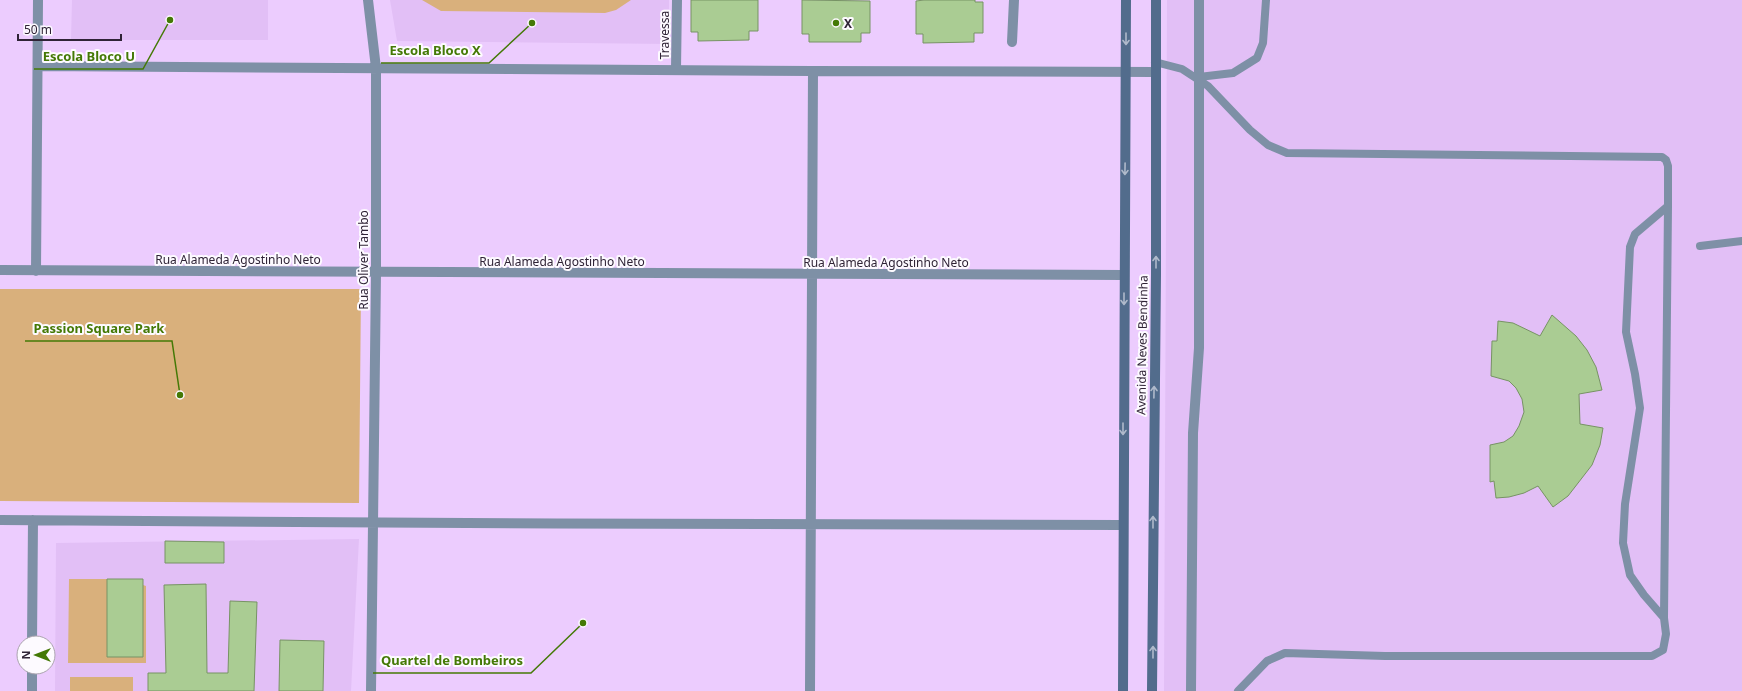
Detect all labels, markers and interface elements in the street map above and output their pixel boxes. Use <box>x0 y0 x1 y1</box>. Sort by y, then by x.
street label: Travessa <box>656 11 673 59</box>
place label: X <box>844 15 852 32</box>
scale bar <box>18 16 121 42</box>
marker: X <box>831 18 841 28</box>
text: 50 m <box>24 21 52 38</box>
one-way arrow <box>1122 32 1130 45</box>
callout: Escola Bloco X <box>381 38 489 63</box>
text: Escola Bloco X <box>389 41 481 59</box>
callout: Escola Bloco U <box>34 44 143 69</box>
text: Escola Bloco U <box>43 47 135 65</box>
one-way arrow <box>1121 162 1128 175</box>
street label: Rua Oliver Tambo <box>355 210 372 310</box>
street label: Rua Alameda Agostinho Neto <box>155 251 321 268</box>
street label: Rua Alameda Agostinho Neto <box>479 253 645 270</box>
street label: Rua Alameda Agostinho Neto <box>803 254 969 271</box>
one-way arrow <box>1152 256 1160 269</box>
street label: Avenida Neves Bendinha <box>1132 275 1152 415</box>
one-way arrow <box>1120 292 1128 305</box>
callout: Passion Square Park <box>25 316 172 341</box>
text: Passion Square Park <box>34 319 165 337</box>
one-way arrow <box>1151 386 1158 399</box>
one-way arrow <box>1119 422 1127 435</box>
one-way arrow <box>1149 516 1157 529</box>
north arrow <box>16 635 56 675</box>
one-way arrow <box>1149 646 1156 659</box>
callout: Quartel de Bombeiros <box>373 648 531 673</box>
text: N <box>18 651 33 659</box>
text: Quartel de Bombeiros <box>381 651 523 669</box>

